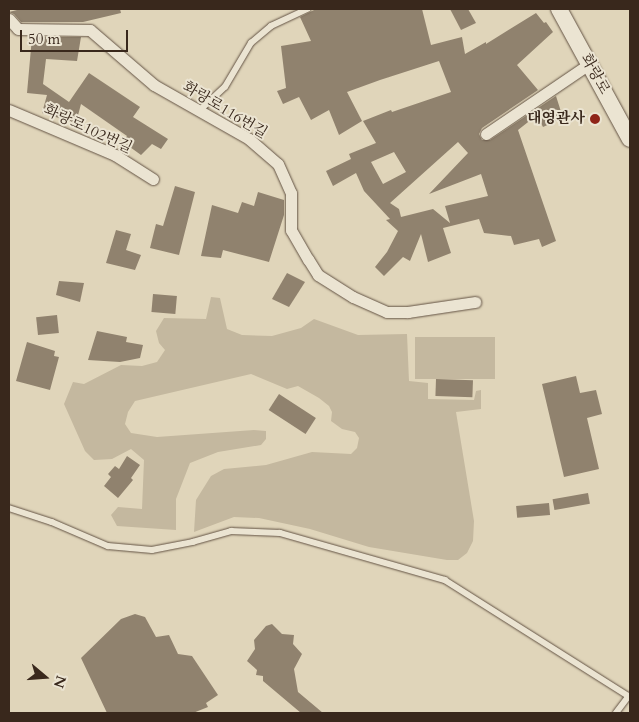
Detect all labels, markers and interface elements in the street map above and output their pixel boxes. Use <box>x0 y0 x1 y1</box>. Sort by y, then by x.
scale bar <box>22 20 130 52</box>
text: 50 m <box>28 29 60 49</box>
street label: 화랑로 <box>577 51 613 97</box>
street label: 화랑로116번길 <box>179 78 271 142</box>
street label: 화랑로102번길 <box>41 101 135 157</box>
place label: 대영관사 <box>527 110 585 128</box>
marker: 대영관사 <box>589 113 601 125</box>
north arrow <box>20 652 70 702</box>
text: N <box>49 673 71 691</box>

